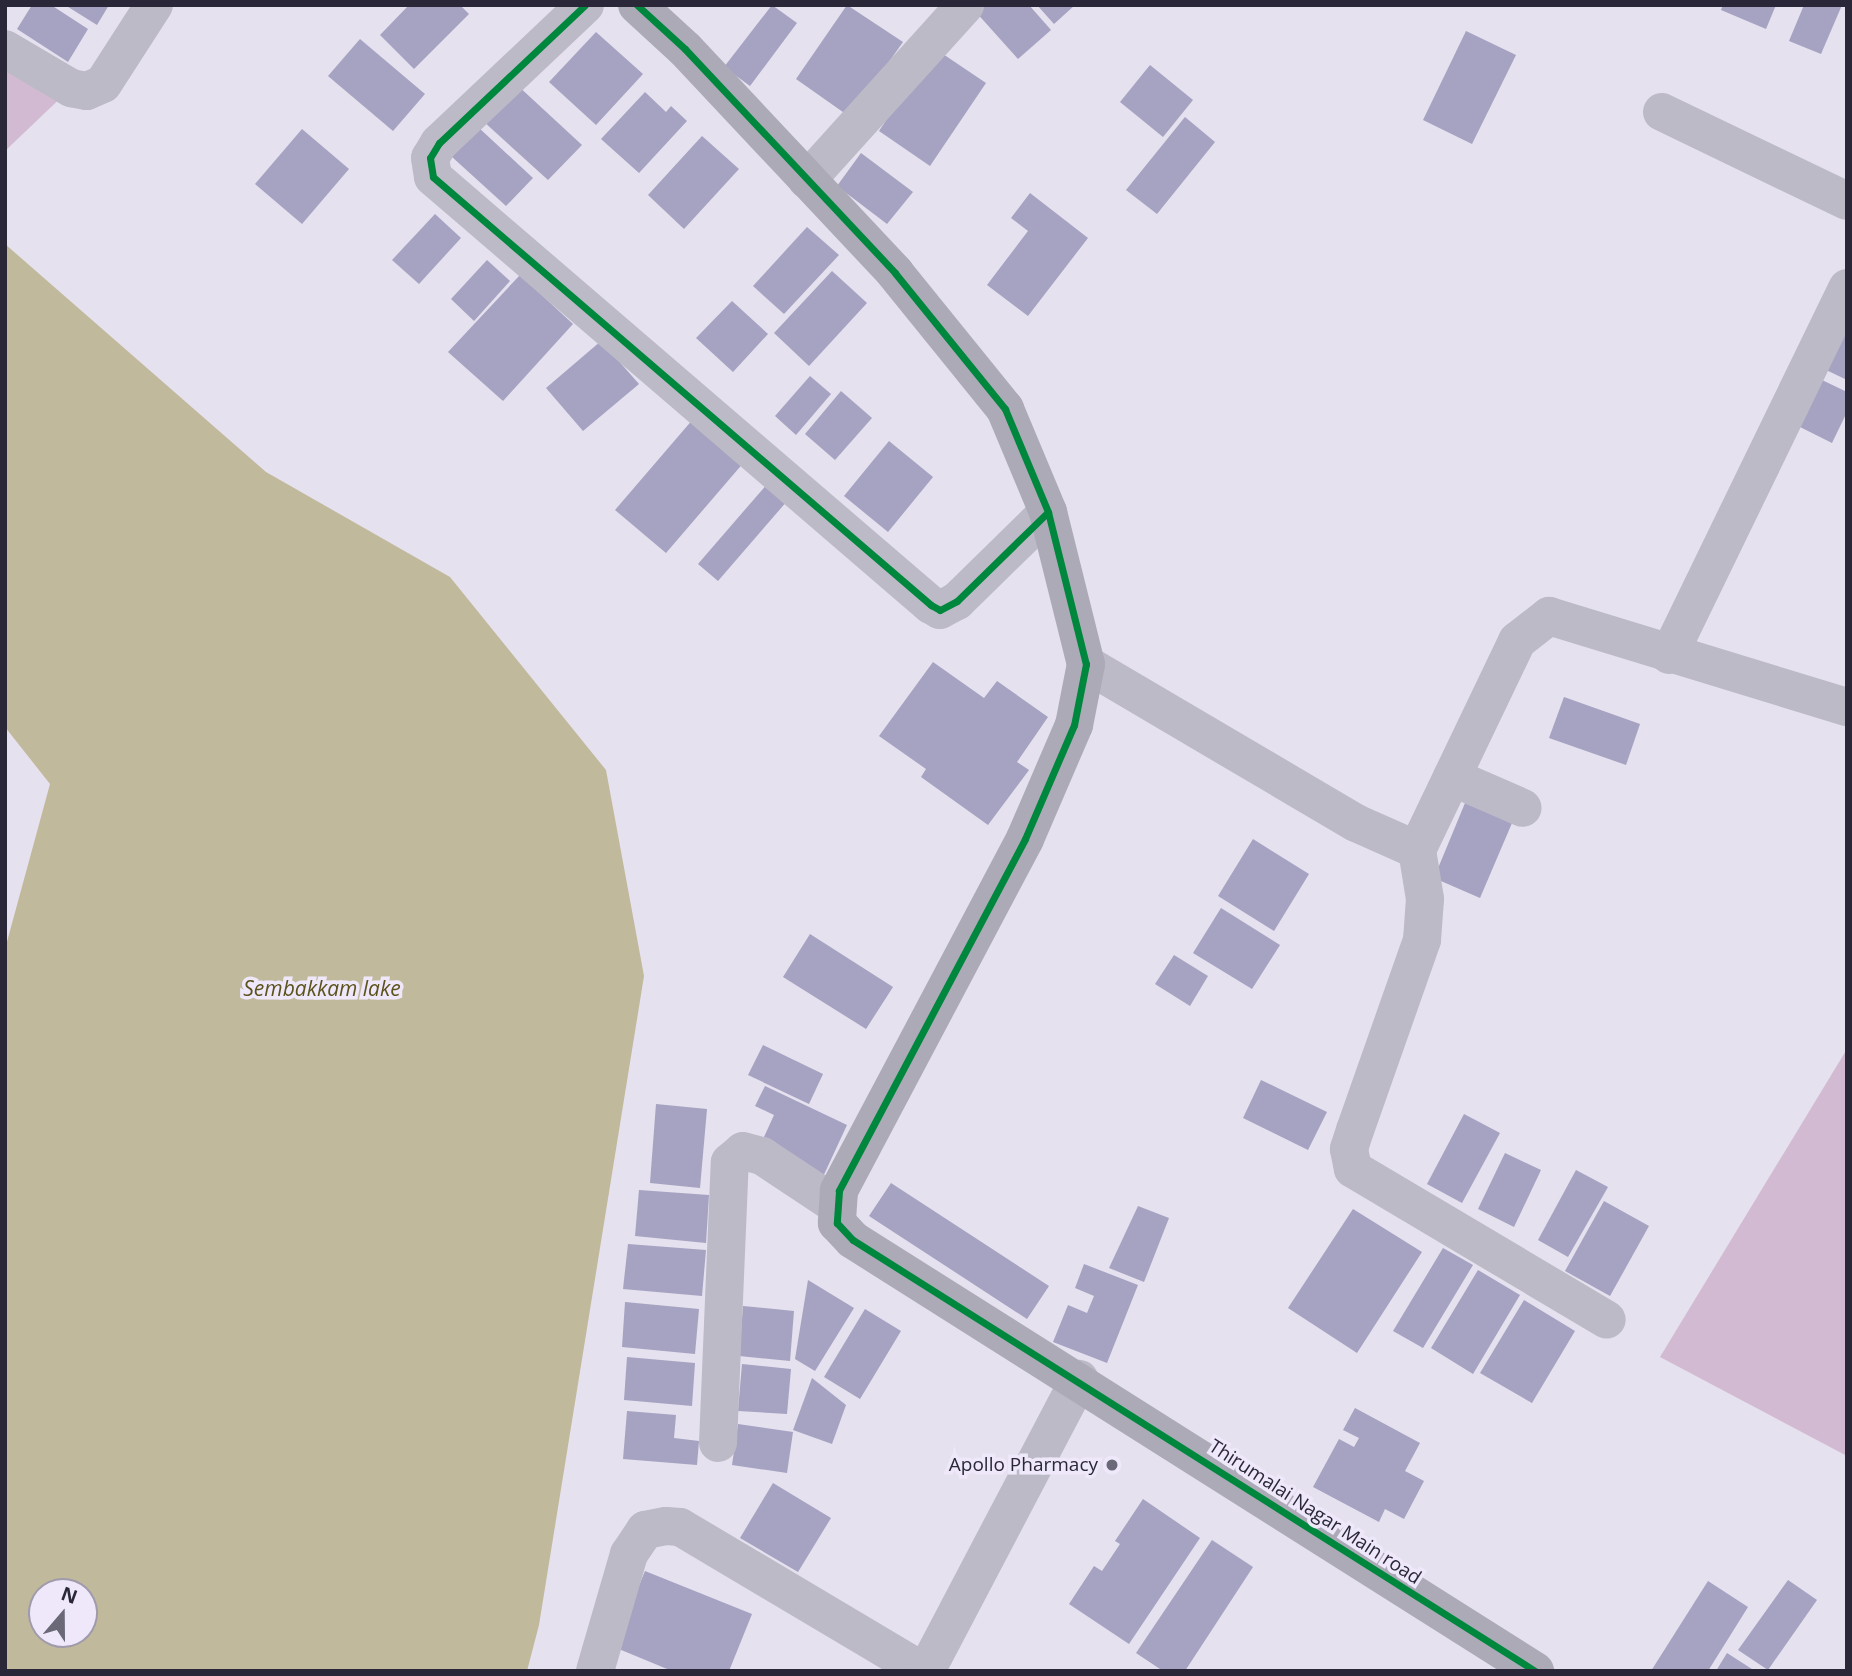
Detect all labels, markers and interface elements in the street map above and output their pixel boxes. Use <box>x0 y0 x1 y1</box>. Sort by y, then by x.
water label: Sembakkam lake <box>243 975 401 1001</box>
street label: Thirumalai Nagar Main road <box>1205 1435 1425 1589</box>
place label: Apollo Pharmacy <box>949 1454 1098 1476</box>
marker: Apollo Pharmacy <box>1104 1457 1120 1473</box>
north arrow <box>28 1578 98 1648</box>
text: N <box>58 1580 81 1610</box>

